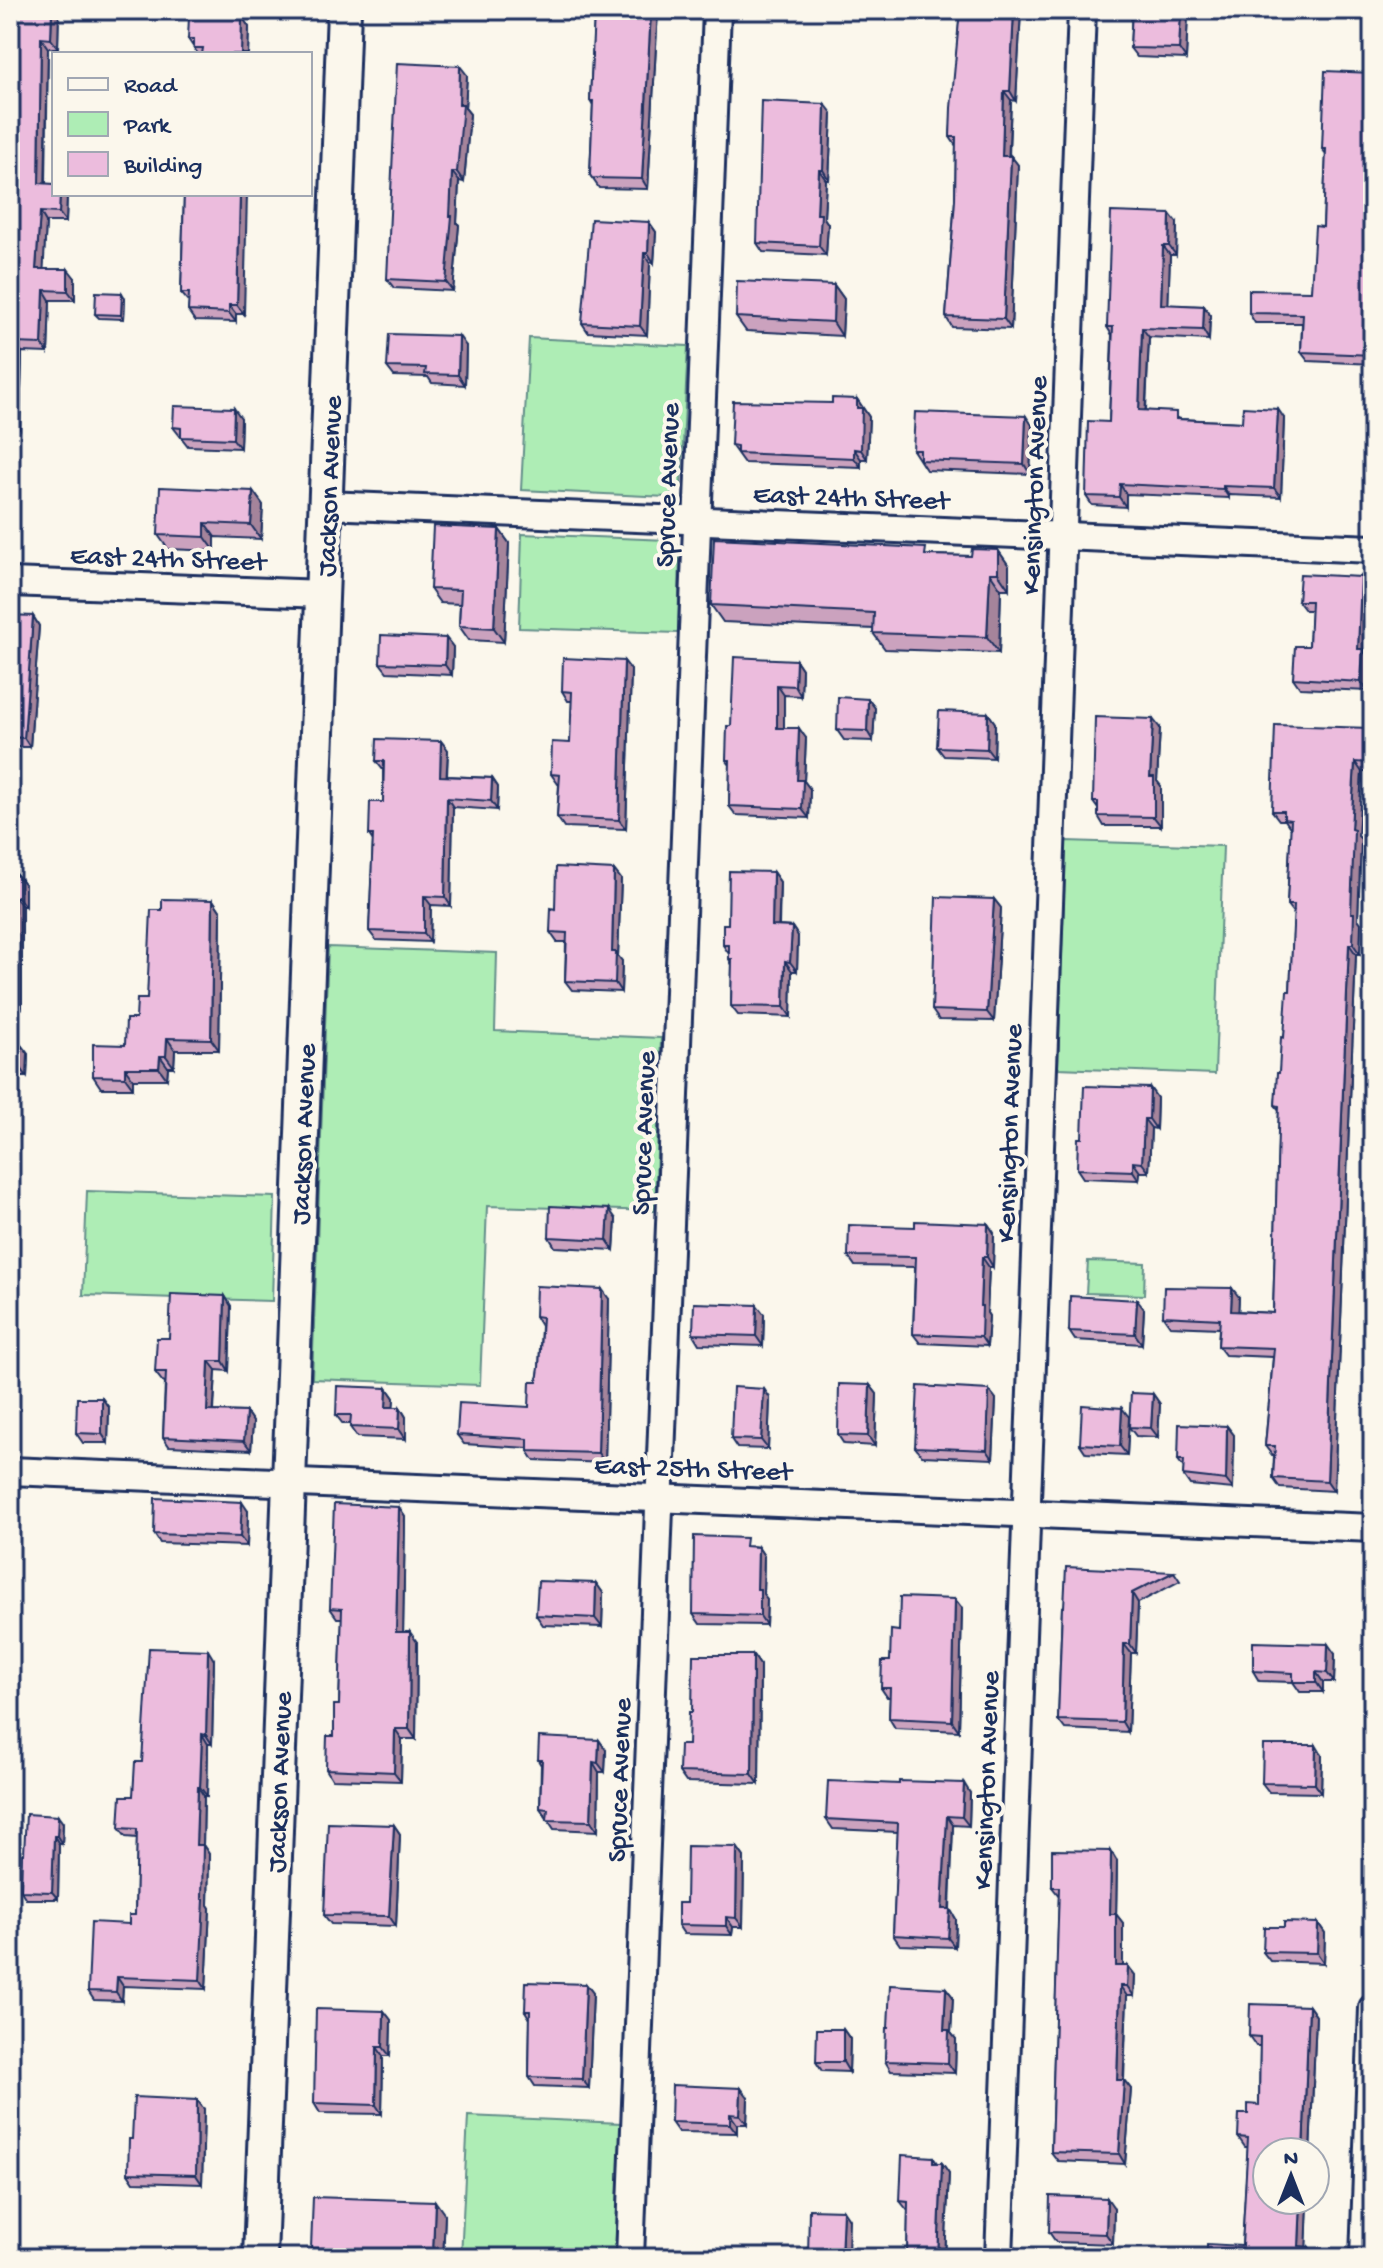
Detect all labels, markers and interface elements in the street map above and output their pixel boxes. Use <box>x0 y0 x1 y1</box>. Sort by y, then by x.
legend <box>52 52 312 196</box>
text: Road <box>124 73 178 102</box>
text: Park <box>123 113 172 142</box>
text: Building <box>123 153 202 182</box>
street label: Kensington Avenue <box>1016 375 1057 595</box>
street label: Jackson Avenue <box>312 394 351 577</box>
street label: Spruce Avenue <box>650 402 689 568</box>
street label: East 24th Street <box>752 480 952 519</box>
street label: East 24th Street <box>69 541 269 580</box>
street label: Kensington Avenue <box>991 1023 1032 1243</box>
street label: Jackson Avenue <box>286 1042 325 1225</box>
street label: Spruce Avenue <box>626 1050 665 1216</box>
street label: East 25th Street <box>594 1451 795 1491</box>
street label: Kensington Avenue <box>968 1670 1009 1890</box>
street label: Jackson Avenue <box>262 1690 301 1873</box>
street label: Spruce Avenue <box>602 1697 641 1863</box>
north arrow <box>1251 2136 1331 2216</box>
text: N <box>1284 2147 1298 2173</box>

